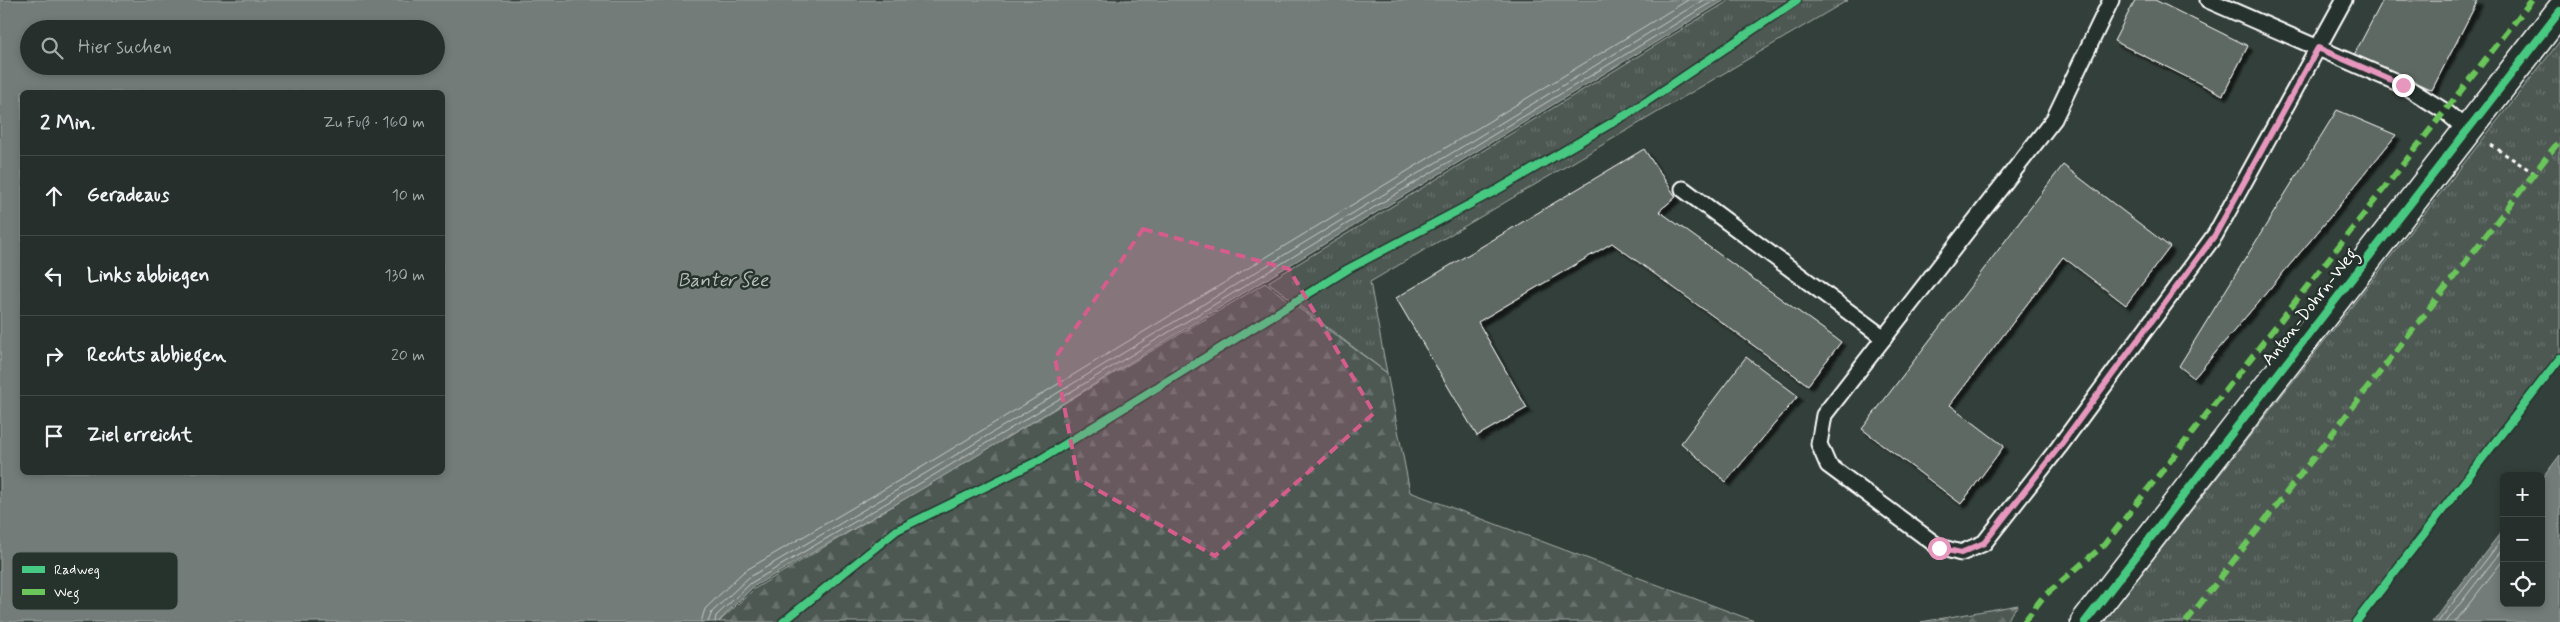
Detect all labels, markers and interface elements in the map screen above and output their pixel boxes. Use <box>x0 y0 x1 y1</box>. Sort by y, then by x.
search box <box>20 20 445 75</box>
icon: search <box>38 34 66 62</box>
text: Hier suchen <box>78 35 172 60</box>
route end <box>2392 74 2415 97</box>
text: 2 Min. <box>40 109 95 137</box>
text: Zu Fuß · 160 m <box>323 112 425 133</box>
icon: ahead <box>40 182 68 210</box>
text: Geradeaus <box>87 183 169 208</box>
text: 10 m <box>392 185 425 206</box>
street label: Anton-Dohrn-Weg <box>2256 243 2365 372</box>
icon: left <box>40 262 68 290</box>
text: Links abbiegen <box>87 263 209 288</box>
text: 130 m <box>384 265 425 286</box>
water label: Banter See <box>678 268 769 293</box>
icon: right <box>40 342 68 370</box>
text: Rechts abbiegen <box>87 343 226 368</box>
text: 20 m <box>391 345 425 366</box>
icon: arrive <box>40 422 68 450</box>
text: Ziel erreicht <box>87 423 192 448</box>
map controls <box>2500 472 2545 607</box>
button: + <box>2500 472 2545 517</box>
button: − <box>2500 517 2545 562</box>
route start <box>1928 537 1951 560</box>
legend <box>12 552 178 610</box>
text: Radweg <box>54 561 100 579</box>
button: locate <box>2500 562 2545 607</box>
text: Weg <box>54 584 80 604</box>

